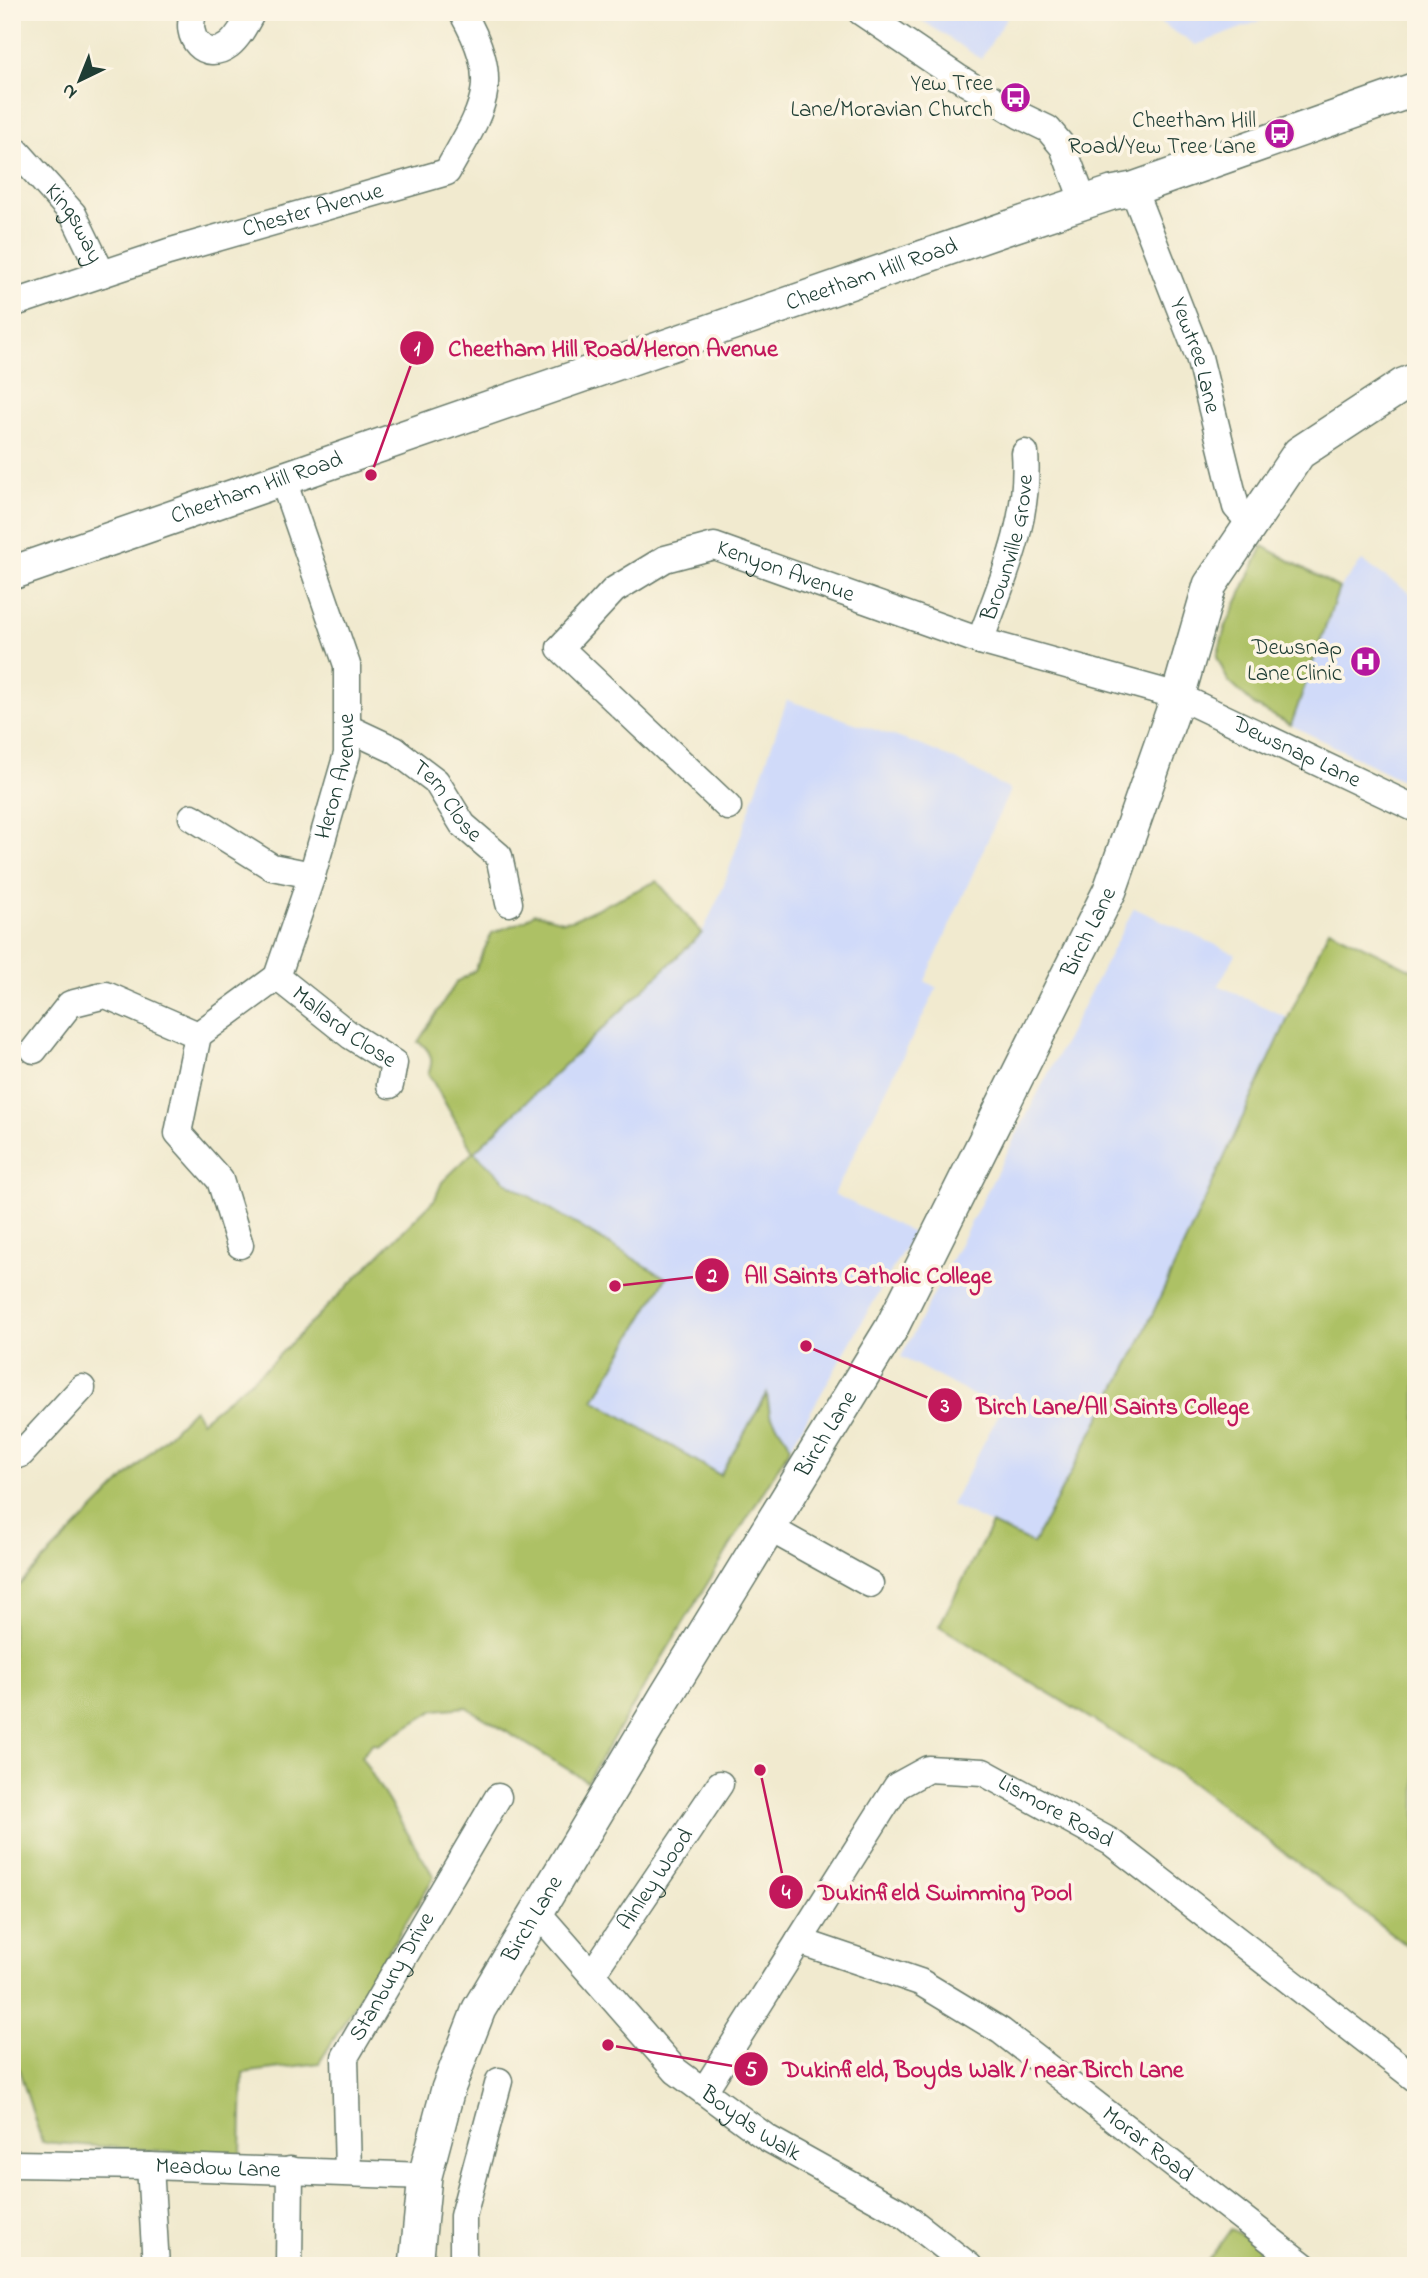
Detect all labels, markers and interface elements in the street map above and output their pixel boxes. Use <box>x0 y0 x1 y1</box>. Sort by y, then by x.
north arrow <box>46 46 116 116</box>
place label: Yew Tree Lane/Moravian Church <box>790 68 994 127</box>
text: N <box>56 76 84 105</box>
bus stop icon: Yew Tree Lane/Moravian Church <box>999 80 1033 114</box>
place label: Cheetham Hill Road/Yew Tree Lane <box>1068 105 1257 164</box>
bus stop icon: Cheetham Hill Road/Yew Tree Lane <box>1262 117 1296 151</box>
street label: Chester Avenue <box>238 174 388 246</box>
street label: Kingsway <box>37 176 111 270</box>
street label: Cheetham Hill Road <box>781 230 962 320</box>
street label: Yewtree Lane <box>1161 293 1229 417</box>
callout: Cheetham Hill Road/Heron Avenue <box>400 326 792 371</box>
text: Cheetham Hill Road/Heron Avenue <box>448 333 779 368</box>
text: 1 <box>414 335 421 365</box>
street label: Cheetham Hill Road <box>166 443 347 533</box>
street label: Brownville Grove <box>972 473 1042 627</box>
street label: Kenyon Avenue <box>712 532 860 612</box>
place label: Dewsnap Lane Clinic <box>1247 632 1343 691</box>
hospital icon: Dewsnap Lane Clinic <box>1348 644 1382 678</box>
street label: Dewsnap Lane <box>1226 707 1367 797</box>
street label: Heron Avenue <box>307 713 364 843</box>
street label: Tern Close <box>405 752 490 851</box>
street label: Birch Lane <box>1052 881 1126 983</box>
street label: Mallard Close <box>284 978 403 1077</box>
callout: All Saints Catholic College <box>695 1253 1005 1298</box>
text: All Saints Catholic College <box>744 1260 993 1296</box>
text: 2 <box>706 1262 718 1292</box>
callout: Birch Lane/All Saints College <box>928 1383 1263 1428</box>
street label: Birch Lane <box>787 1384 866 1485</box>
text: Birch Lane/All Saints College <box>976 1391 1251 1427</box>
text: 3 <box>940 1392 950 1422</box>
street label: Lismore Road <box>992 1767 1119 1857</box>
street label: Ainley Wood <box>609 1822 702 1937</box>
street label: Birch Lane <box>493 1869 572 1970</box>
callout: Dukinfield Swimming Pool <box>769 1869 1086 1914</box>
text: Dukinfield Swimming Pool <box>817 1877 1072 1913</box>
text: 4 <box>782 1879 791 1909</box>
street label: Stanbury Drive <box>341 1905 444 2048</box>
callout: Dukinfield, Boyds Walk / near Birch Lane <box>733 2046 1197 2091</box>
text: Dukinfield, Boyds Walk / near Birch Lane <box>781 2054 1185 2090</box>
text: 5 <box>745 2056 757 2086</box>
street label: Boyds Walk <box>693 2077 808 2171</box>
street label: Morar Road <box>1095 2098 1201 2191</box>
street label: Meadow Lane <box>155 2150 282 2187</box>

